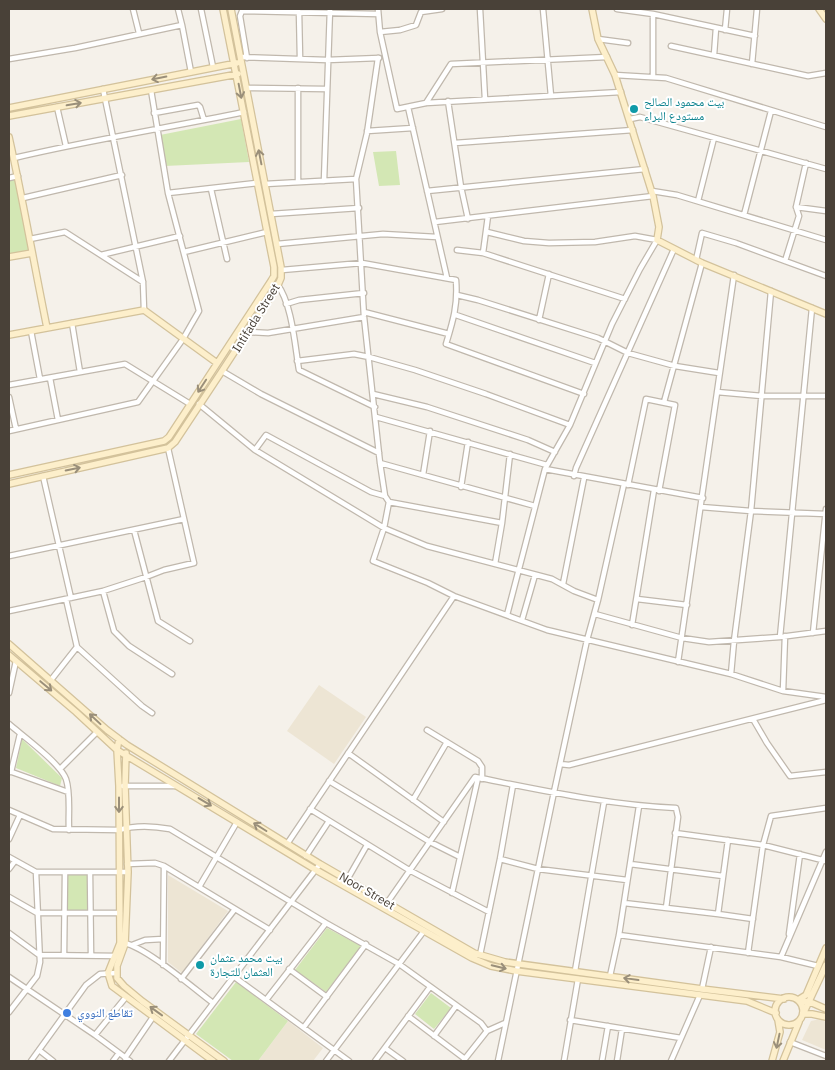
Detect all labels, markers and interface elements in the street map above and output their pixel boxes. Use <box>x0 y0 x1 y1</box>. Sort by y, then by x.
one-way arrow <box>152 74 168 83</box>
one-way arrow <box>235 83 245 99</box>
place label: بيت محمود الصالح مستودع البراء <box>644 94 724 124</box>
one-way arrow <box>65 99 81 109</box>
marker: بيت محمود الصالح مستودع البراء <box>628 103 640 115</box>
one-way arrow <box>255 149 264 165</box>
street label: Intifada Street <box>228 281 283 355</box>
one-way arrow <box>197 379 207 393</box>
one-way arrow <box>65 464 81 474</box>
one-way arrow <box>39 681 52 692</box>
one-way arrow <box>89 713 102 725</box>
one-way arrow <box>114 796 124 813</box>
one-way arrow <box>197 798 211 808</box>
one-way arrow <box>254 822 268 832</box>
street label: Noor Street <box>337 869 398 913</box>
place label: بيت محمد عثمان العثمان للتجارة <box>210 950 283 979</box>
marker: بيت محمد عثمان العثمان للتجارة <box>194 959 206 971</box>
one-way arrow <box>490 963 506 972</box>
one-way arrow <box>623 974 639 984</box>
place label: تقاطع النووي <box>77 1005 133 1023</box>
one-way arrow <box>149 1006 163 1016</box>
marker: تقاطع النووي <box>61 1007 73 1019</box>
one-way arrow <box>773 1032 782 1048</box>

